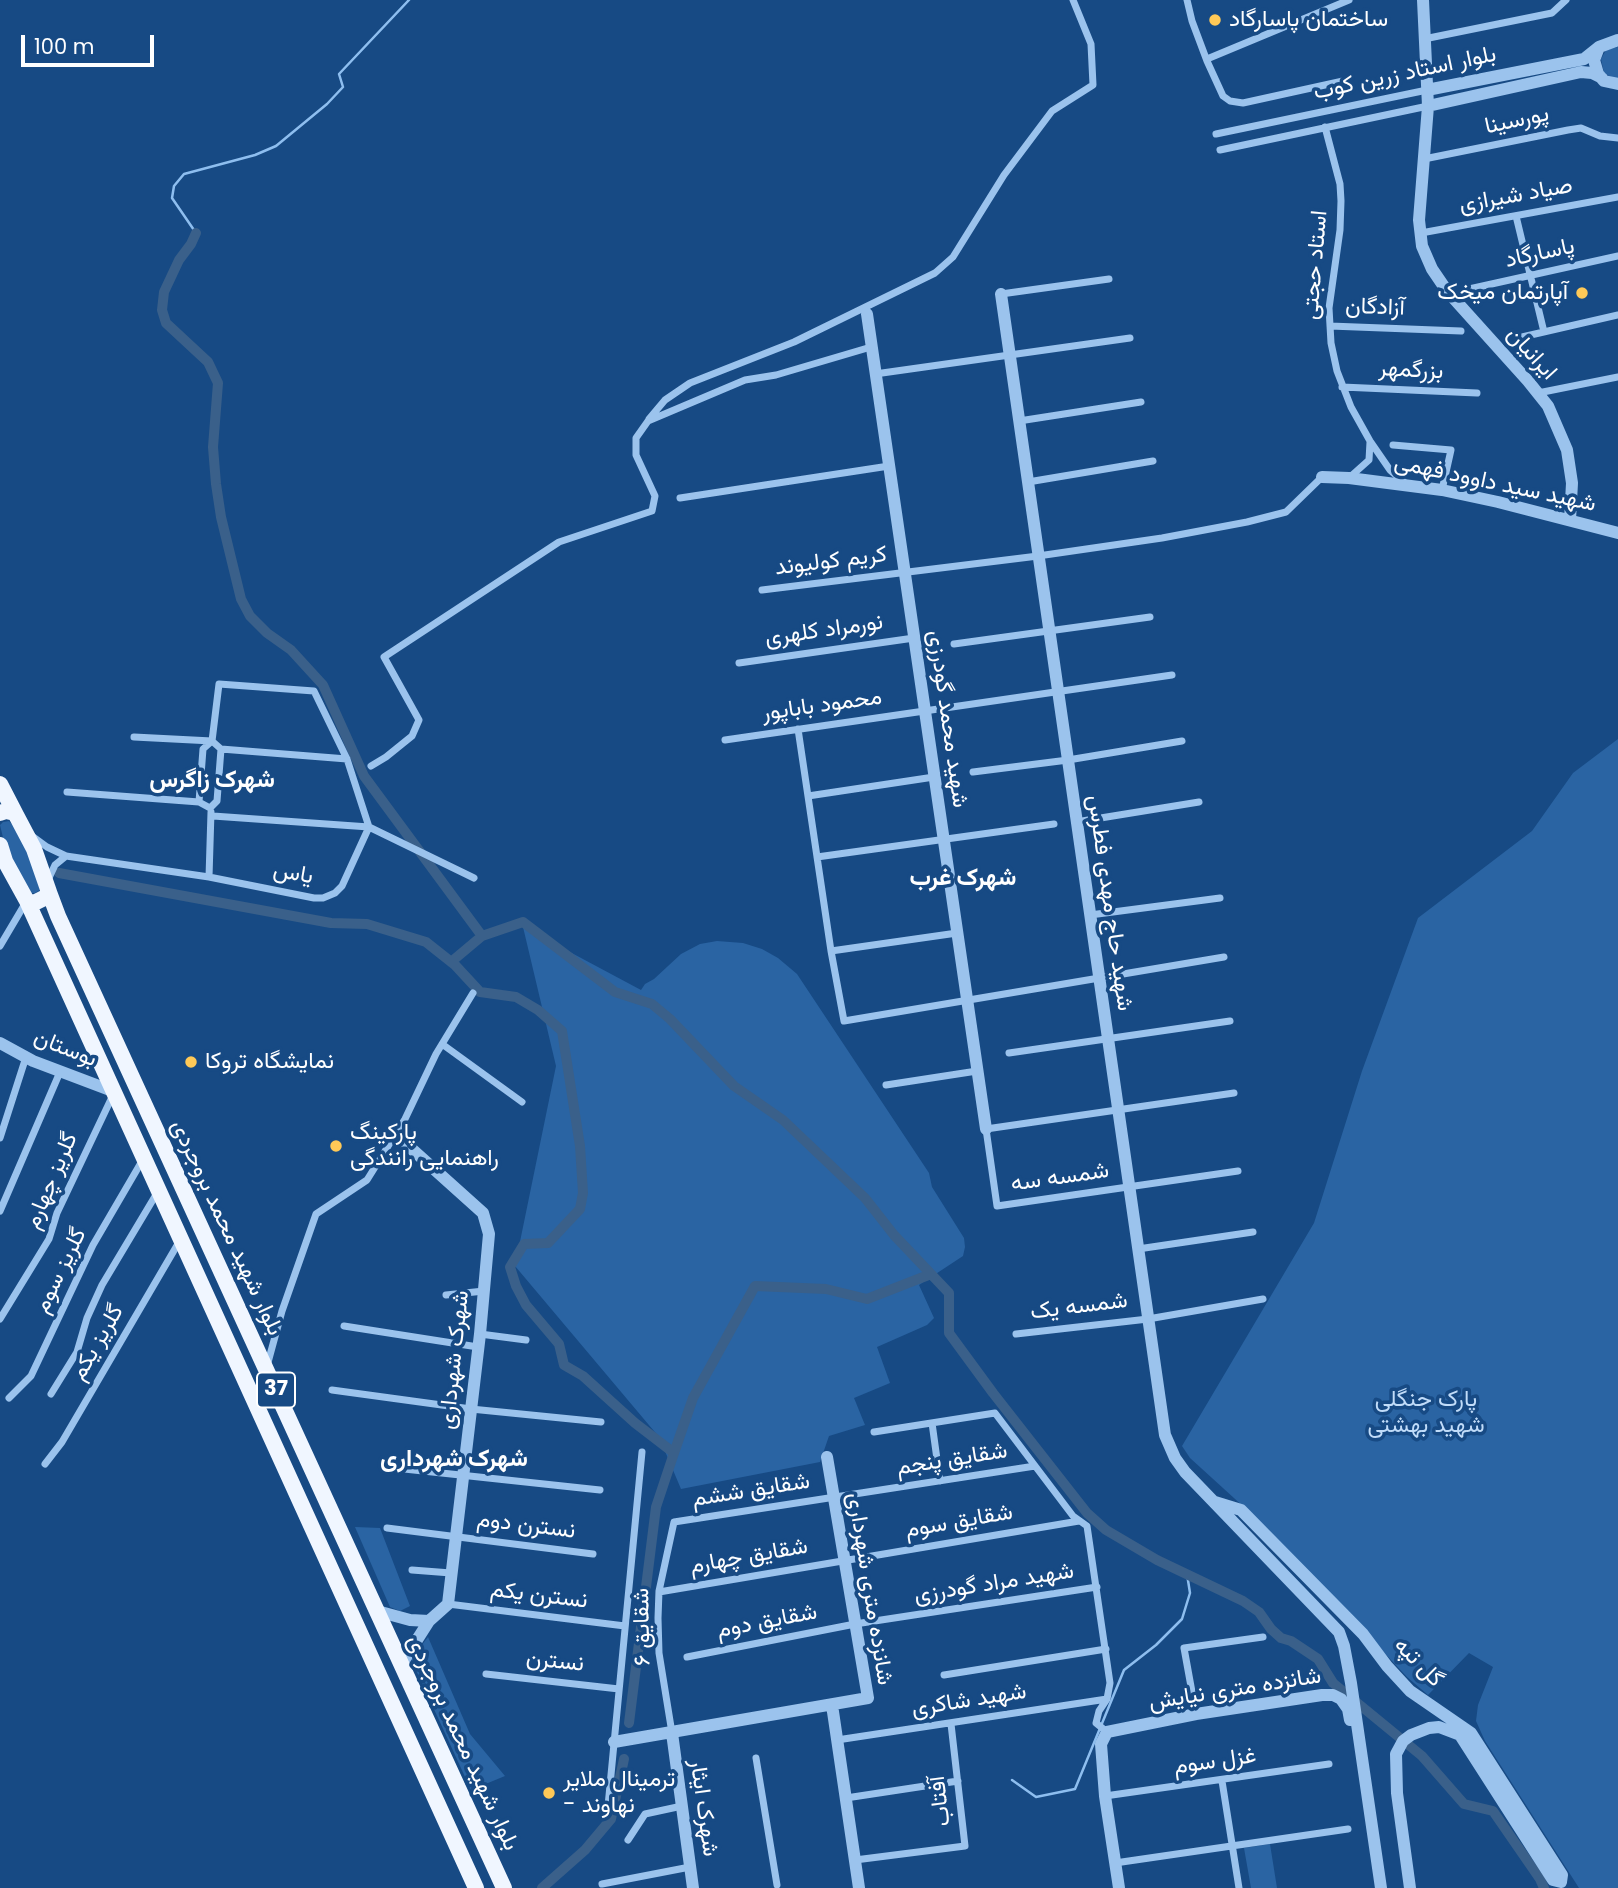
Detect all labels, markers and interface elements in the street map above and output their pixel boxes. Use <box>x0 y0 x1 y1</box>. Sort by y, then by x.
place label: ساختمان پاسارگاد <box>1229 6 1388 34</box>
marker: ساختمان پاسارگاد <box>1207 12 1223 28</box>
scale bar <box>24 21 158 65</box>
text: 100 m <box>34 32 94 61</box>
street label: بلوار استاد زرین کوب <box>1311 41 1499 107</box>
street label: پورسینا <box>1482 101 1552 141</box>
street label: صیاد شیرازی <box>1457 172 1575 220</box>
street label: استاد حجتی <box>1297 209 1335 321</box>
street label: پاسارگاد <box>1503 233 1577 275</box>
place label: آپارتمان میخک <box>1437 279 1568 307</box>
marker: آپارتمان میخک <box>1574 285 1590 301</box>
street label: آزادگان <box>1345 293 1405 323</box>
street label: ایرانیان <box>1500 322 1562 386</box>
street label: بزرگمهر <box>1378 356 1444 386</box>
street label: شهید سید داوود فهمی <box>1392 449 1598 519</box>
street label: کریم کولیوند <box>773 541 889 583</box>
street label: نورمراد کلهری <box>763 609 885 653</box>
street label: شهید محمد گودرزی <box>921 629 973 809</box>
street label: محمود باباپور <box>760 684 884 728</box>
district label: شهرک زاگرس <box>149 767 275 795</box>
street label: شهید حاج مهدی فطرس <box>1080 793 1138 1013</box>
street label: یاس <box>271 857 315 891</box>
district label: شهرک غرب <box>910 865 1016 893</box>
street label: بوستان <box>29 1024 101 1074</box>
place label: نمایشگاه تروکا <box>205 1048 334 1076</box>
marker: نمایشگاه تروکا <box>183 1054 199 1070</box>
street label: بلوار شهید محمد بروجردی <box>164 1116 288 1340</box>
place label: پارکینگ راهنمایی رانندگی <box>350 1119 499 1173</box>
street label: گلریز چهارم <box>19 1129 85 1233</box>
marker: پارکینگ راهنمایی رانندگی <box>328 1138 344 1154</box>
street label: شمسه سه <box>1009 1157 1111 1199</box>
street label: گلریز سوم <box>29 1224 93 1318</box>
street label: شمسه یک <box>1029 1287 1129 1327</box>
street label: شهرک شهرداری <box>434 1289 476 1431</box>
street label: گلریز یکم <box>65 1300 131 1386</box>
road number: 37 <box>257 1372 295 1408</box>
park label: پارک جنگلی شهید بهشتی <box>1367 1386 1485 1440</box>
street label: شقایق پنجم <box>895 1438 1009 1482</box>
district label: شهرک شهرداری <box>380 1446 528 1474</box>
street label: شقایق ششم <box>690 1468 812 1514</box>
street label: شانزده متری شهرداری <box>840 1491 898 1687</box>
street label: شقایق سوم <box>903 1499 1015 1545</box>
street label: نسترن دوم <box>475 1506 577 1546</box>
street label: شقایق چهارم <box>688 1533 810 1581</box>
street label: شهید مراد گودرزی <box>912 1558 1076 1610</box>
street label: نسترن یکم <box>489 1576 589 1616</box>
street label: شقایق ۶ <box>629 1588 657 1666</box>
street label: شقایق دوم <box>715 1599 819 1645</box>
street label: بلوار شهید محمد بروجردی <box>400 1631 524 1855</box>
street label: گل تپه <box>1387 1632 1449 1694</box>
street label: نسترن <box>525 1645 585 1679</box>
street label: شانزده متری نیایش <box>1147 1663 1323 1717</box>
street label: شهید شاکری <box>910 1678 1028 1724</box>
street label: غزل سوم <box>1172 1743 1258 1781</box>
street label: شهرک ایثار <box>683 1758 723 1858</box>
place label: ترمینال ملایر - نهاوند <box>563 1766 675 1820</box>
street label: آفتاب <box>924 1774 958 1828</box>
marker: ترمینال ملایر - نهاوند <box>541 1785 557 1801</box>

